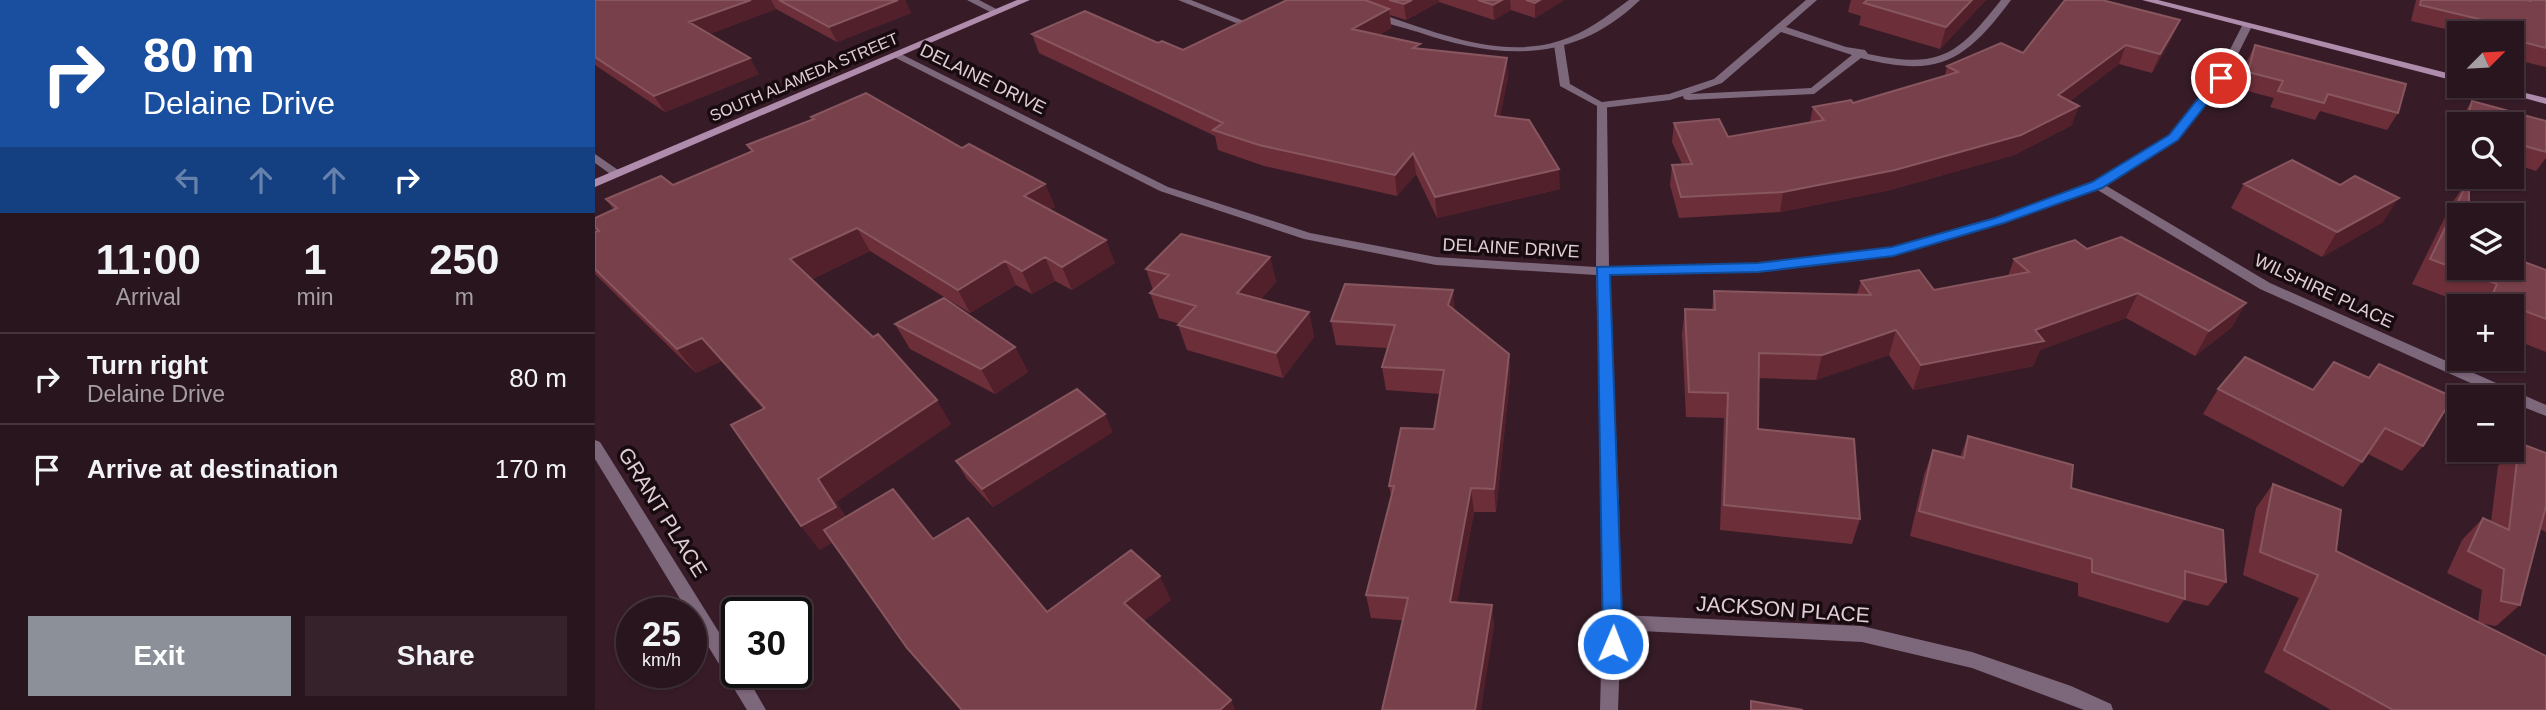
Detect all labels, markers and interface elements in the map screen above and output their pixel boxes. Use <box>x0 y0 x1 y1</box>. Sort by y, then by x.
north arrow <box>2447 21 2523 98</box>
map controls <box>2447 21 2524 462</box>
icon: right <box>28 28 119 119</box>
text: 80 m <box>143 28 255 82</box>
street label: SOUTH ALAMEDA STREET <box>707 29 901 124</box>
street label: DELAINE DRIVE <box>917 40 1049 118</box>
pin <box>2191 48 2251 108</box>
icon: arrive <box>2202 59 2240 97</box>
text: Delaine Drive <box>143 85 335 121</box>
button: search <box>2447 112 2524 189</box>
icon: left <box>169 161 207 199</box>
icon: ahead <box>242 161 280 199</box>
icon: ahead <box>315 161 353 199</box>
icon: right <box>388 161 426 199</box>
button: layers <box>2447 203 2524 280</box>
street label: DELAINE DRIVE <box>1442 234 1580 262</box>
text: 11:00 <box>96 236 201 283</box>
text: 1 <box>303 236 327 283</box>
text: 250 <box>429 236 499 283</box>
street label: WILSHIRE PLACE <box>2251 250 2397 332</box>
text: Arrival <box>116 284 181 310</box>
text: min <box>296 284 334 310</box>
text: m <box>455 284 474 310</box>
button: + <box>2447 294 2524 371</box>
text: Turn right <box>87 350 208 380</box>
icon: right <box>28 360 66 398</box>
text: 80 m <box>509 363 567 393</box>
text: Delaine Drive <box>87 381 225 407</box>
button: − <box>2447 385 2524 462</box>
street label: GRANT PLACE <box>614 443 712 581</box>
icon: arrive <box>28 451 66 489</box>
text: Arrive at destination <box>87 454 338 484</box>
text: 170 m <box>495 454 567 484</box>
street label: JACKSON PLACE <box>1695 591 1871 627</box>
speed limit sign: 30 <box>721 597 812 688</box>
position arrow <box>1576 607 1650 681</box>
text: 25 <box>642 614 681 653</box>
button: Exit <box>28 616 291 696</box>
button: Share <box>305 616 567 696</box>
text: km/h <box>642 650 681 670</box>

